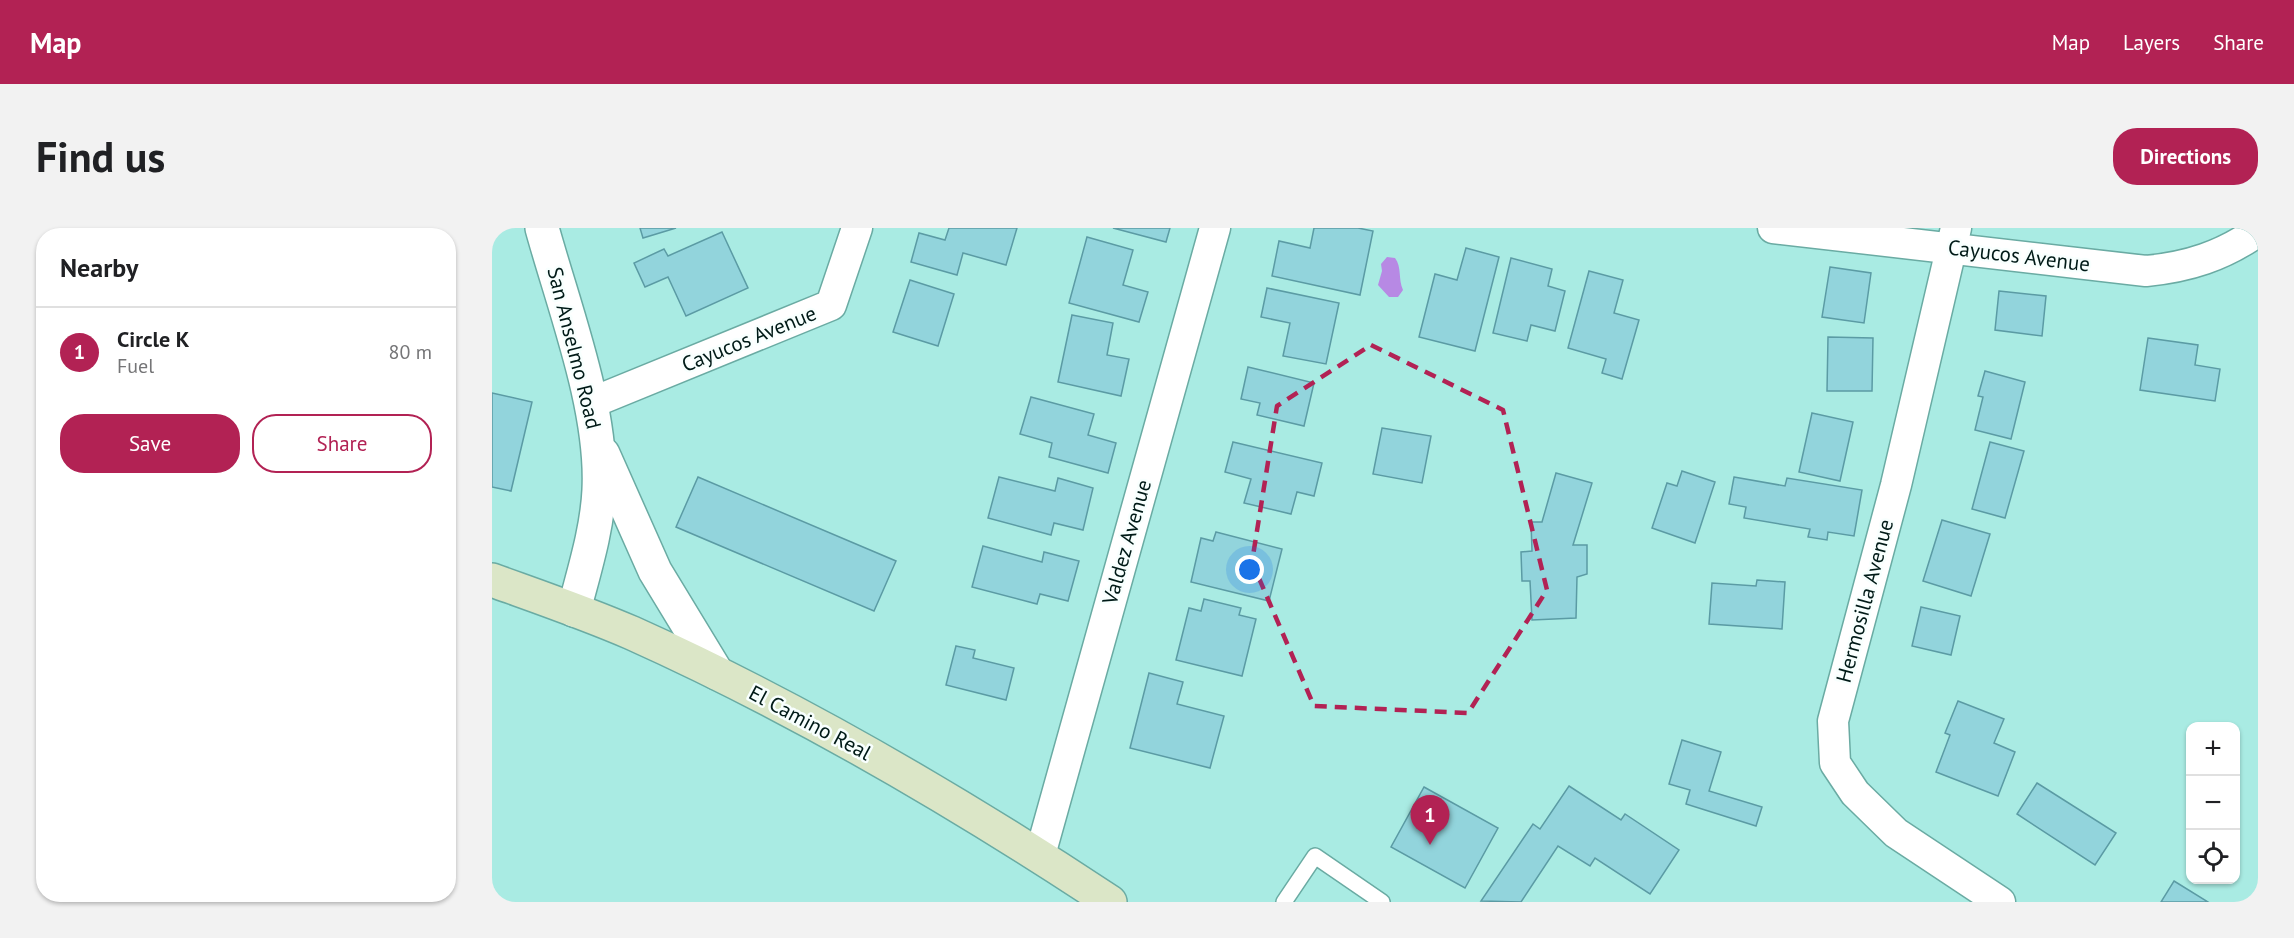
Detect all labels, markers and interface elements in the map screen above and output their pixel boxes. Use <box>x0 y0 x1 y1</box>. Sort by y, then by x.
text: Map <box>30 24 81 61</box>
text: Map <box>2052 29 2090 56</box>
text: Layers <box>2123 29 2180 56</box>
text: Share <box>2213 29 2264 56</box>
button: Directions <box>2113 128 2258 185</box>
text: Find us <box>36 129 165 184</box>
street label: Cayucos Avenue <box>1947 233 2092 278</box>
text: Nearby <box>60 251 138 284</box>
street label: San Anselmo Road <box>541 264 608 432</box>
street label: Cayucos Avenue <box>678 299 820 378</box>
text: Circle K <box>117 325 189 353</box>
text: 1 <box>74 339 85 365</box>
text: 80 m <box>389 339 432 365</box>
text: Fuel <box>117 353 154 379</box>
button: Save <box>60 414 240 473</box>
button: Share <box>252 414 432 473</box>
street label: Valdez Avenue <box>1096 476 1157 608</box>
street label: Hermosilla Avenue <box>1830 516 1899 685</box>
your location <box>1235 555 1264 584</box>
street label: El Camino Real <box>744 679 876 766</box>
map controls <box>2186 722 2240 884</box>
button: + <box>2186 722 2240 776</box>
button: − <box>2186 776 2240 830</box>
pin: 1 <box>1410 796 1450 845</box>
button: locate <box>2186 830 2240 884</box>

